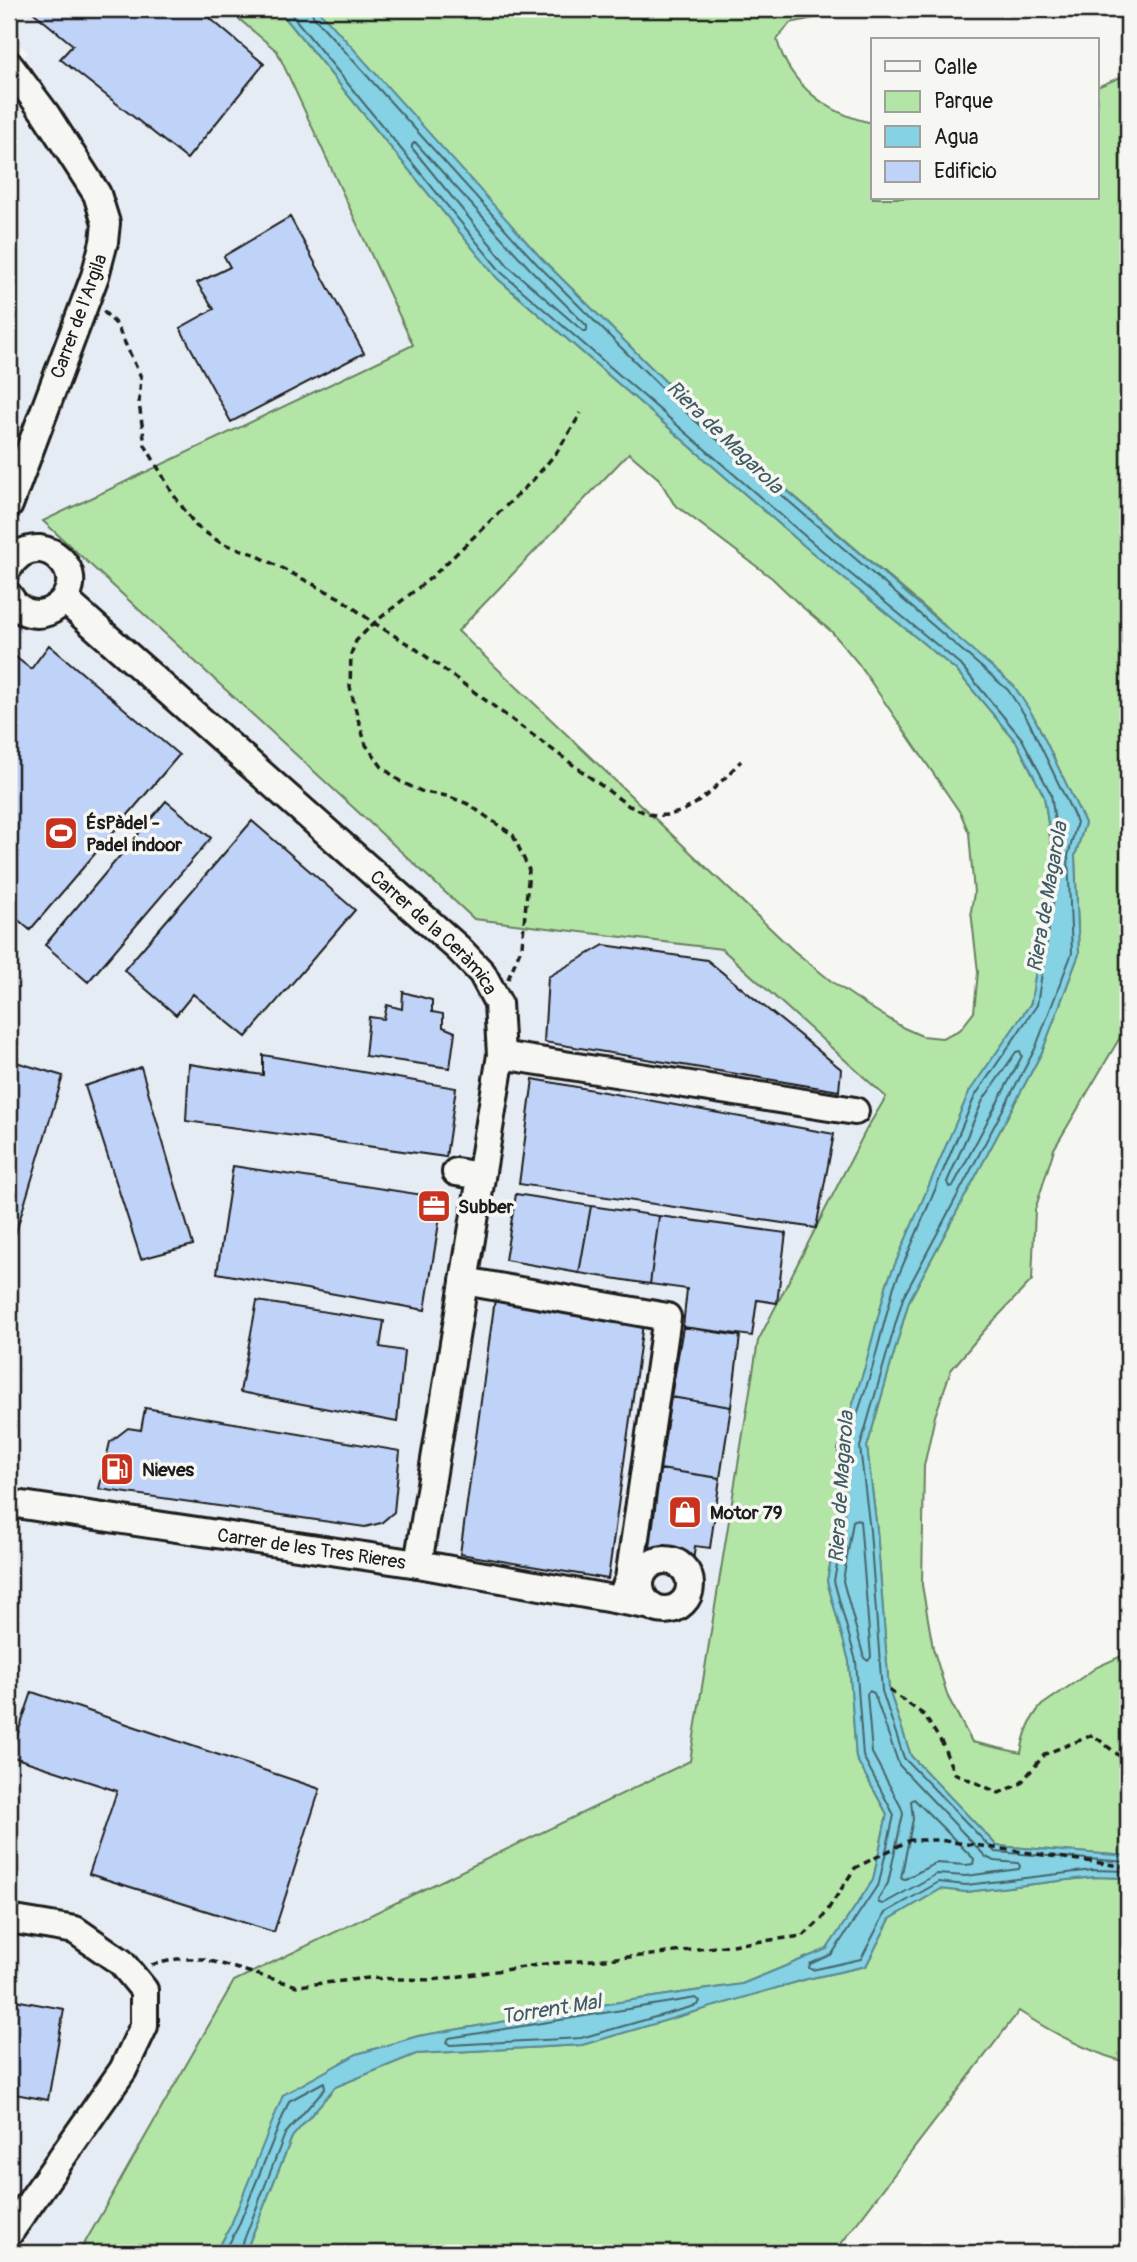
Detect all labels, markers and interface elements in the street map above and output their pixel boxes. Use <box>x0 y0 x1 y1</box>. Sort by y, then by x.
legend <box>871 38 1098 200</box>
text: Calle <box>934 54 978 81</box>
text: Parque <box>934 88 993 115</box>
text: Agua <box>934 124 979 151</box>
text: Edificio <box>934 158 997 185</box>
street label: Carrer de l'Argila <box>45 251 113 382</box>
water label: Riera de Magarola <box>661 375 790 501</box>
place label: ÉsPàdel - Padel indoor <box>86 811 182 857</box>
sports icon: ÉsPàdel - Padel indoor <box>42 814 80 852</box>
water label: Riera de Magarola <box>1021 819 1074 974</box>
street label: Carrer de la Ceràmica <box>365 865 502 999</box>
office icon: Subber <box>415 1187 453 1225</box>
place label: Subber <box>458 1195 514 1219</box>
water label: Riera de Magarola <box>823 1409 860 1564</box>
fuel station icon: Nieves <box>98 1450 136 1488</box>
place label: Nieves <box>142 1458 195 1482</box>
shop icon: Motor 79 <box>666 1493 704 1531</box>
place label: Motor 79 <box>710 1501 783 1525</box>
street label: Carrer de les Tres Rieres <box>216 1523 408 1575</box>
water label: Torrent Mal <box>499 1988 605 2031</box>

